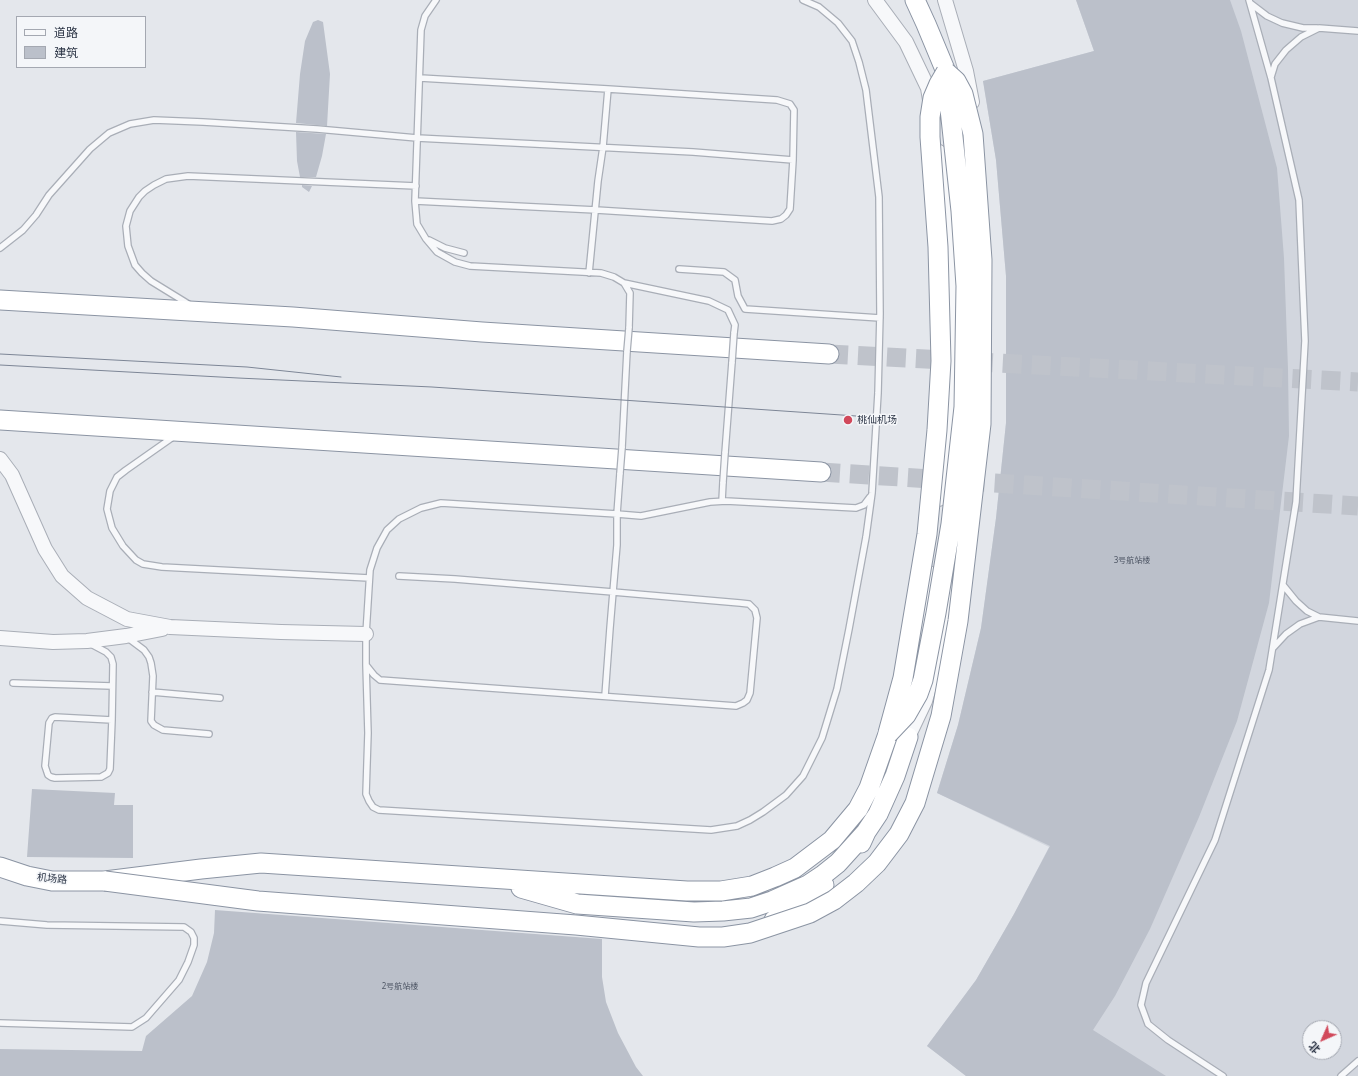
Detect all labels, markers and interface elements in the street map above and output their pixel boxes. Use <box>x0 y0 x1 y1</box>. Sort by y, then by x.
legend <box>16 16 146 68</box>
text: 道路 <box>54 24 78 41</box>
text: 建筑 <box>54 44 78 61</box>
marker: 桃仙机场 <box>842 414 854 426</box>
place label: 桃仙机场 <box>857 414 897 426</box>
house number: 3号航站楼 <box>1114 556 1150 566</box>
street label: 机场路 <box>36 871 68 887</box>
house number: 2号航站楼 <box>382 982 418 992</box>
north arrow <box>1302 1020 1342 1060</box>
text: 北 <box>1305 1039 1323 1057</box>

